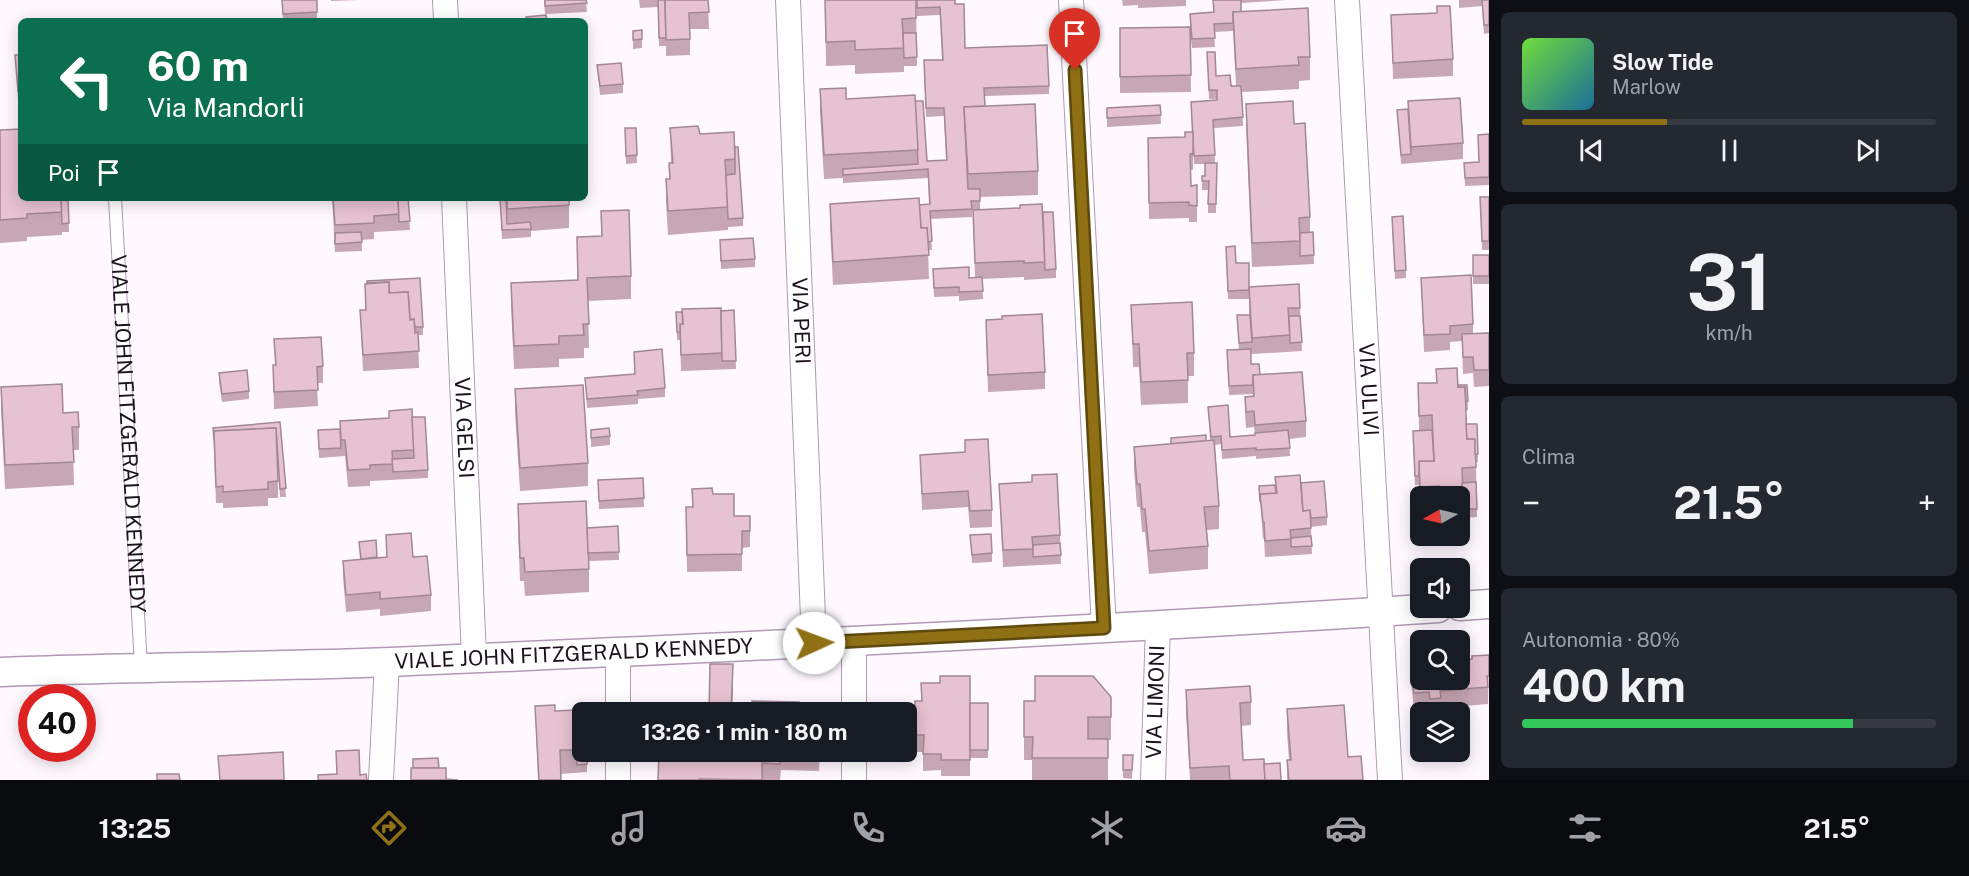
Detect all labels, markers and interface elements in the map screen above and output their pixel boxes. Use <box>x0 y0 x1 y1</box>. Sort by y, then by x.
pin <box>1049 8 1100 70</box>
icon: arrive <box>1058 17 1091 50</box>
text: 60 m <box>147 41 249 90</box>
icon: left <box>48 42 126 120</box>
text: Slow Tide <box>1612 49 1714 75</box>
text: Marlow <box>1612 75 1681 99</box>
text: Via Mandorli <box>147 91 304 123</box>
icon: previous <box>1575 134 1608 167</box>
icon: pause <box>1713 134 1746 167</box>
icon: next <box>1851 134 1884 167</box>
icon: arrive <box>92 156 125 189</box>
text: Poi <box>48 160 80 186</box>
text: 31 <box>1686 236 1772 328</box>
street label: VIALE JOHN FITZGERALD KENNEDY <box>106 254 151 614</box>
street label: VIA PERI <box>787 277 816 365</box>
text: km/h <box>1705 321 1753 345</box>
street label: VIA ULIVI <box>1354 342 1384 436</box>
street label: VIA GELSI <box>450 377 479 479</box>
text: Clima <box>1522 445 1575 469</box>
text: 21.5° <box>1673 476 1785 529</box>
text: − <box>1522 484 1540 522</box>
text: + <box>1918 484 1936 522</box>
north arrow <box>1410 486 1470 546</box>
map controls <box>1410 486 1470 762</box>
button: sound <box>1410 558 1470 618</box>
position arrow <box>782 611 846 675</box>
text: Autonomia · 80% <box>1522 628 1680 652</box>
button: search <box>1410 630 1470 690</box>
street label: VIALE JOHN FITZGERALD KENNEDY <box>394 633 754 674</box>
street label: VIA LIMONI <box>1141 645 1169 759</box>
text: 400 km <box>1522 659 1686 712</box>
speed limit sign: 40 <box>18 684 96 762</box>
button: layers <box>1410 702 1470 762</box>
text: 13:26 · 1 min · 180 m <box>641 719 848 745</box>
icon: directions <box>368 807 410 849</box>
icon: music <box>608 807 650 849</box>
icon: phone <box>847 807 889 849</box>
icon: climate <box>1086 807 1128 849</box>
icon: car <box>1325 807 1367 849</box>
icon: filters <box>1564 807 1606 849</box>
text: 13:25 <box>99 812 171 844</box>
text: 21.5° <box>1803 812 1870 844</box>

